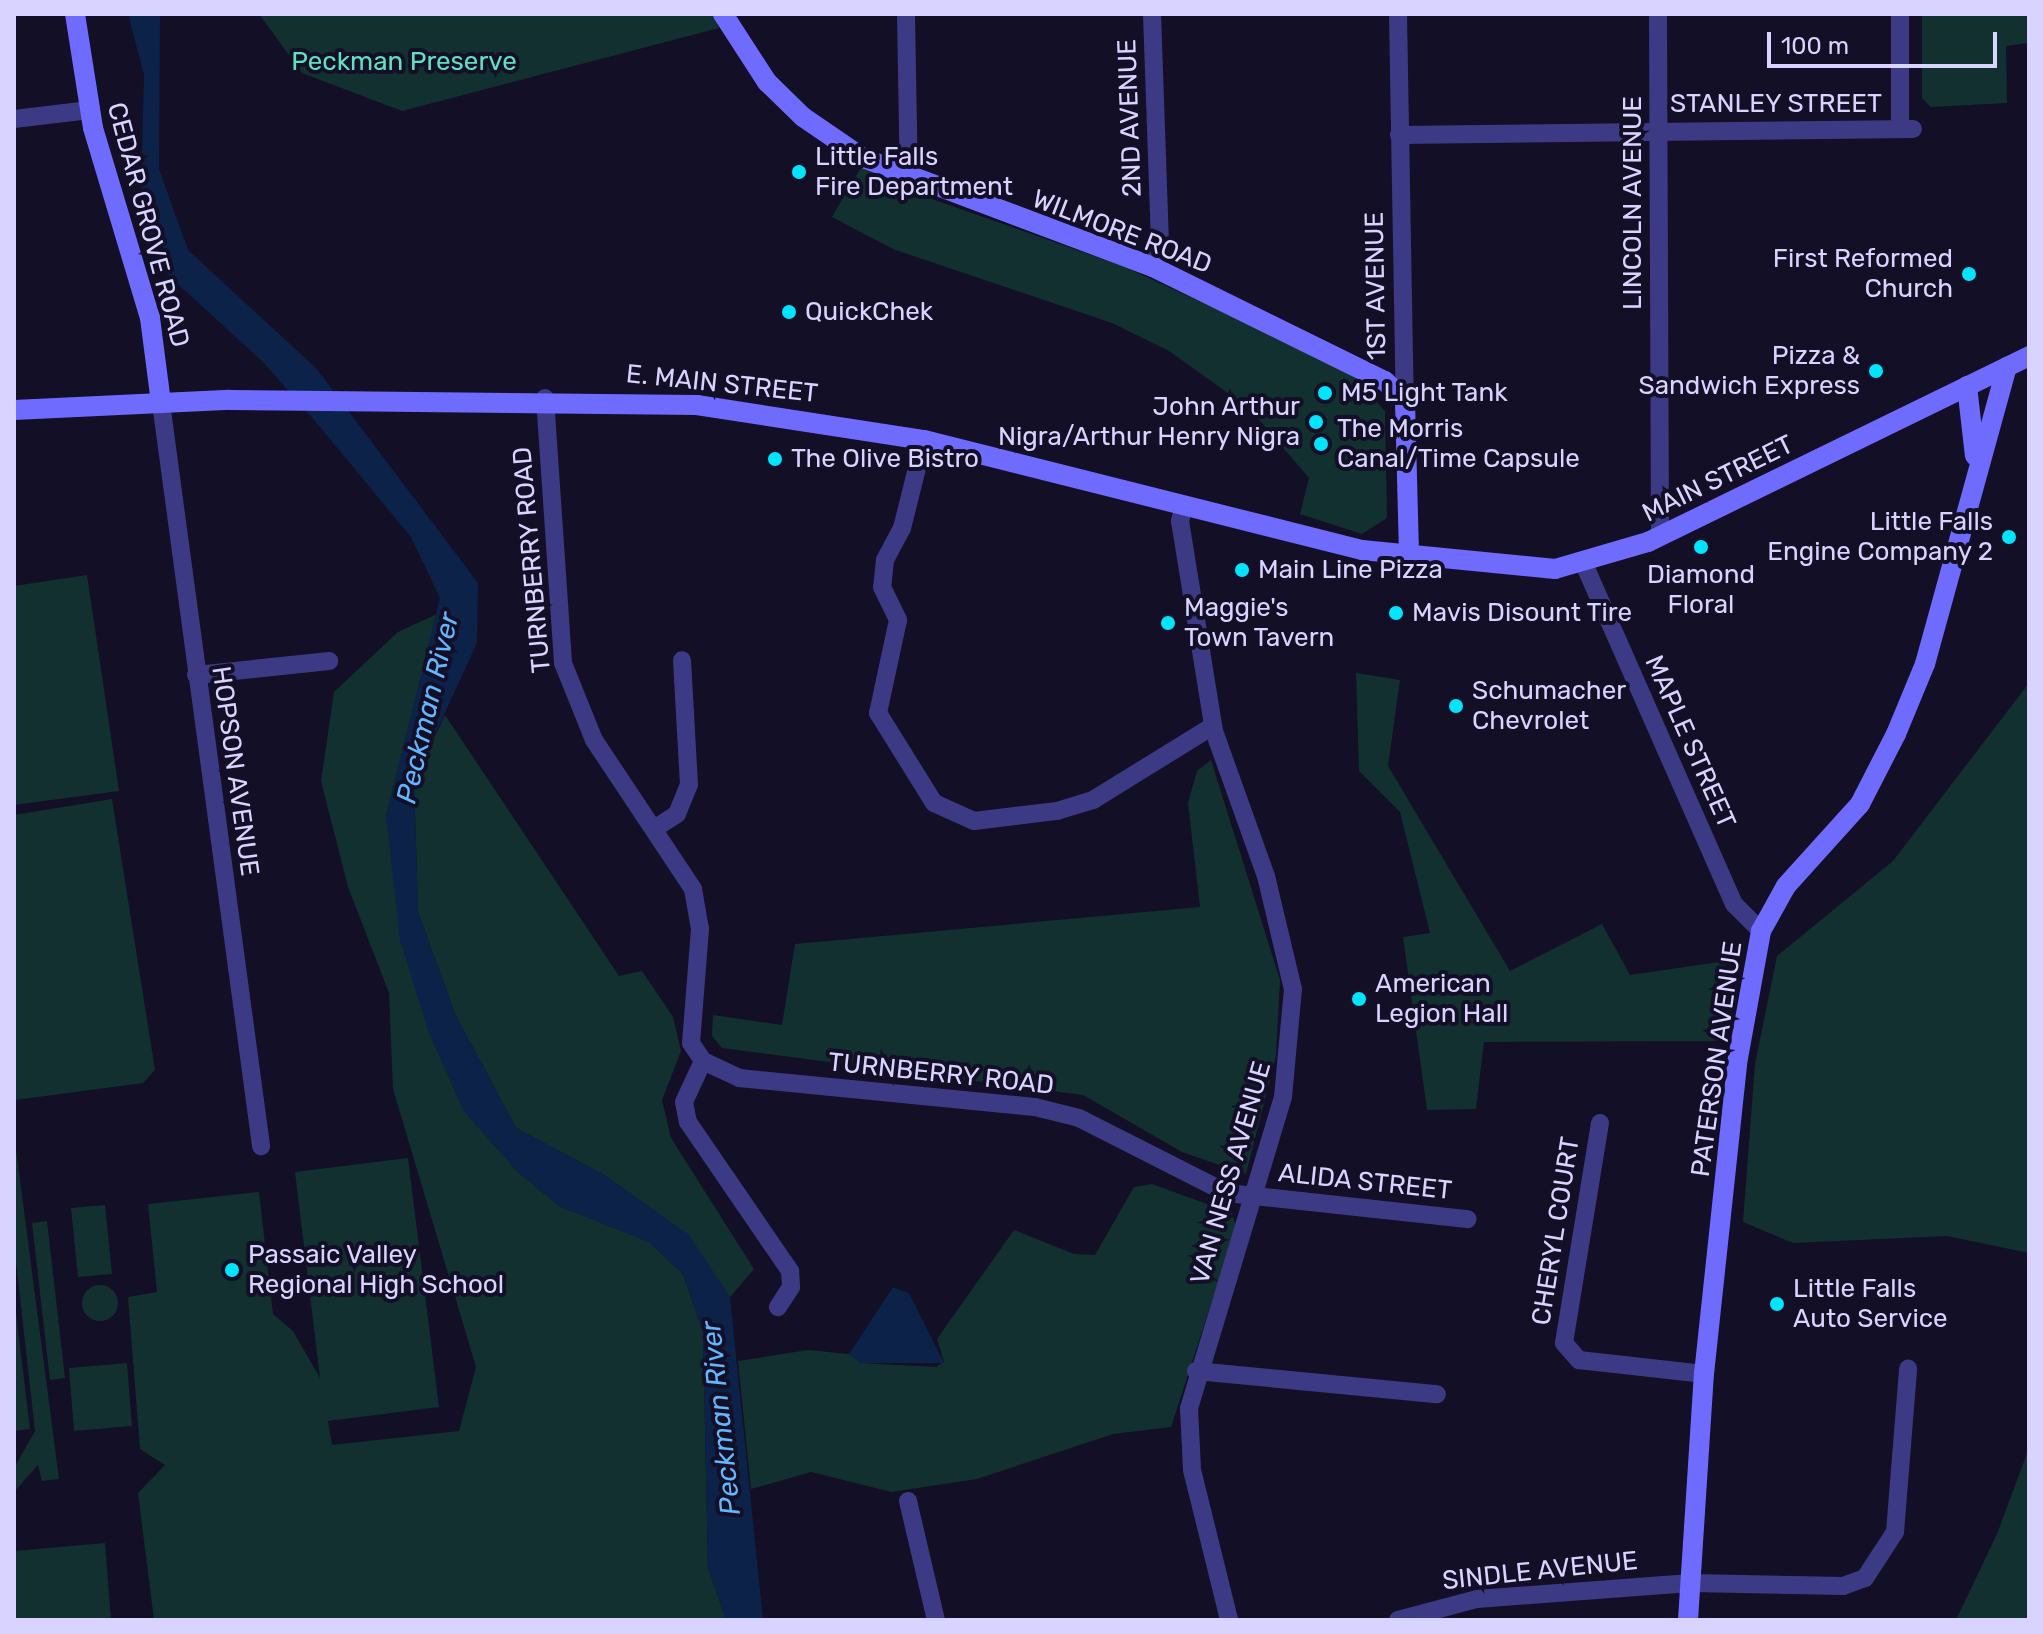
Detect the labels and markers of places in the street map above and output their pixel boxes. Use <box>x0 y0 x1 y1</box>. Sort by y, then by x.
place label: Little Falls Fire Department <box>815 141 1013 202</box>
marker: Little Falls Fire Department <box>790 163 808 181</box>
place label: First Reformed Church <box>1773 243 1953 304</box>
marker: First Reformed Church <box>1960 265 1978 283</box>
place label: QuickChek <box>805 296 933 328</box>
marker: QuickChek <box>780 303 798 321</box>
place label: Pizza & Sandwich Express <box>1639 340 1860 402</box>
marker: Pizza & Sandwich Express <box>1867 362 1885 380</box>
place label: M5 Light Tank <box>1341 377 1508 409</box>
marker: M5 Light Tank <box>1316 384 1334 402</box>
place label: John Arthur Nigra/Arthur Henry Nigra <box>997 391 1300 452</box>
marker: John Arthur Nigra/Arthur Henry Nigra <box>1307 413 1325 431</box>
place label: The Morris Canal/Time Capsule <box>1337 413 1580 474</box>
marker: The Morris Canal/Time Capsule <box>1312 435 1330 453</box>
place label: The Olive Bistro <box>791 443 979 475</box>
marker: The Olive Bistro <box>766 450 784 468</box>
place label: Little Falls Engine Company 2 <box>1766 506 1993 568</box>
marker: Little Falls Engine Company 2 <box>2000 528 2018 546</box>
marker: Diamond Floral <box>1692 538 1710 556</box>
place label: Main Line Pizza <box>1258 554 1443 586</box>
place label: Diamond Floral <box>1647 559 1755 620</box>
marker: Main Line Pizza <box>1233 561 1251 579</box>
place label: Maggie's Town Tavern <box>1184 592 1335 654</box>
place label: Mavis Disount Tire <box>1412 597 1633 629</box>
marker: Mavis Disount Tire <box>1387 604 1405 622</box>
marker: Maggie's Town Tavern <box>1159 614 1177 632</box>
place label: Schumacher Chevrolet <box>1472 675 1626 736</box>
marker: Schumacher Chevrolet <box>1447 697 1465 715</box>
place label: American Legion Hall <box>1375 968 1508 1030</box>
marker: American Legion Hall <box>1350 990 1368 1008</box>
place label: Passaic Valley Regional High School <box>248 1239 504 1300</box>
marker: Passaic Valley Regional High School <box>223 1261 241 1279</box>
place label: Little Falls Auto Service <box>1793 1273 1948 1334</box>
marker: Little Falls Auto Service <box>1768 1295 1786 1313</box>

